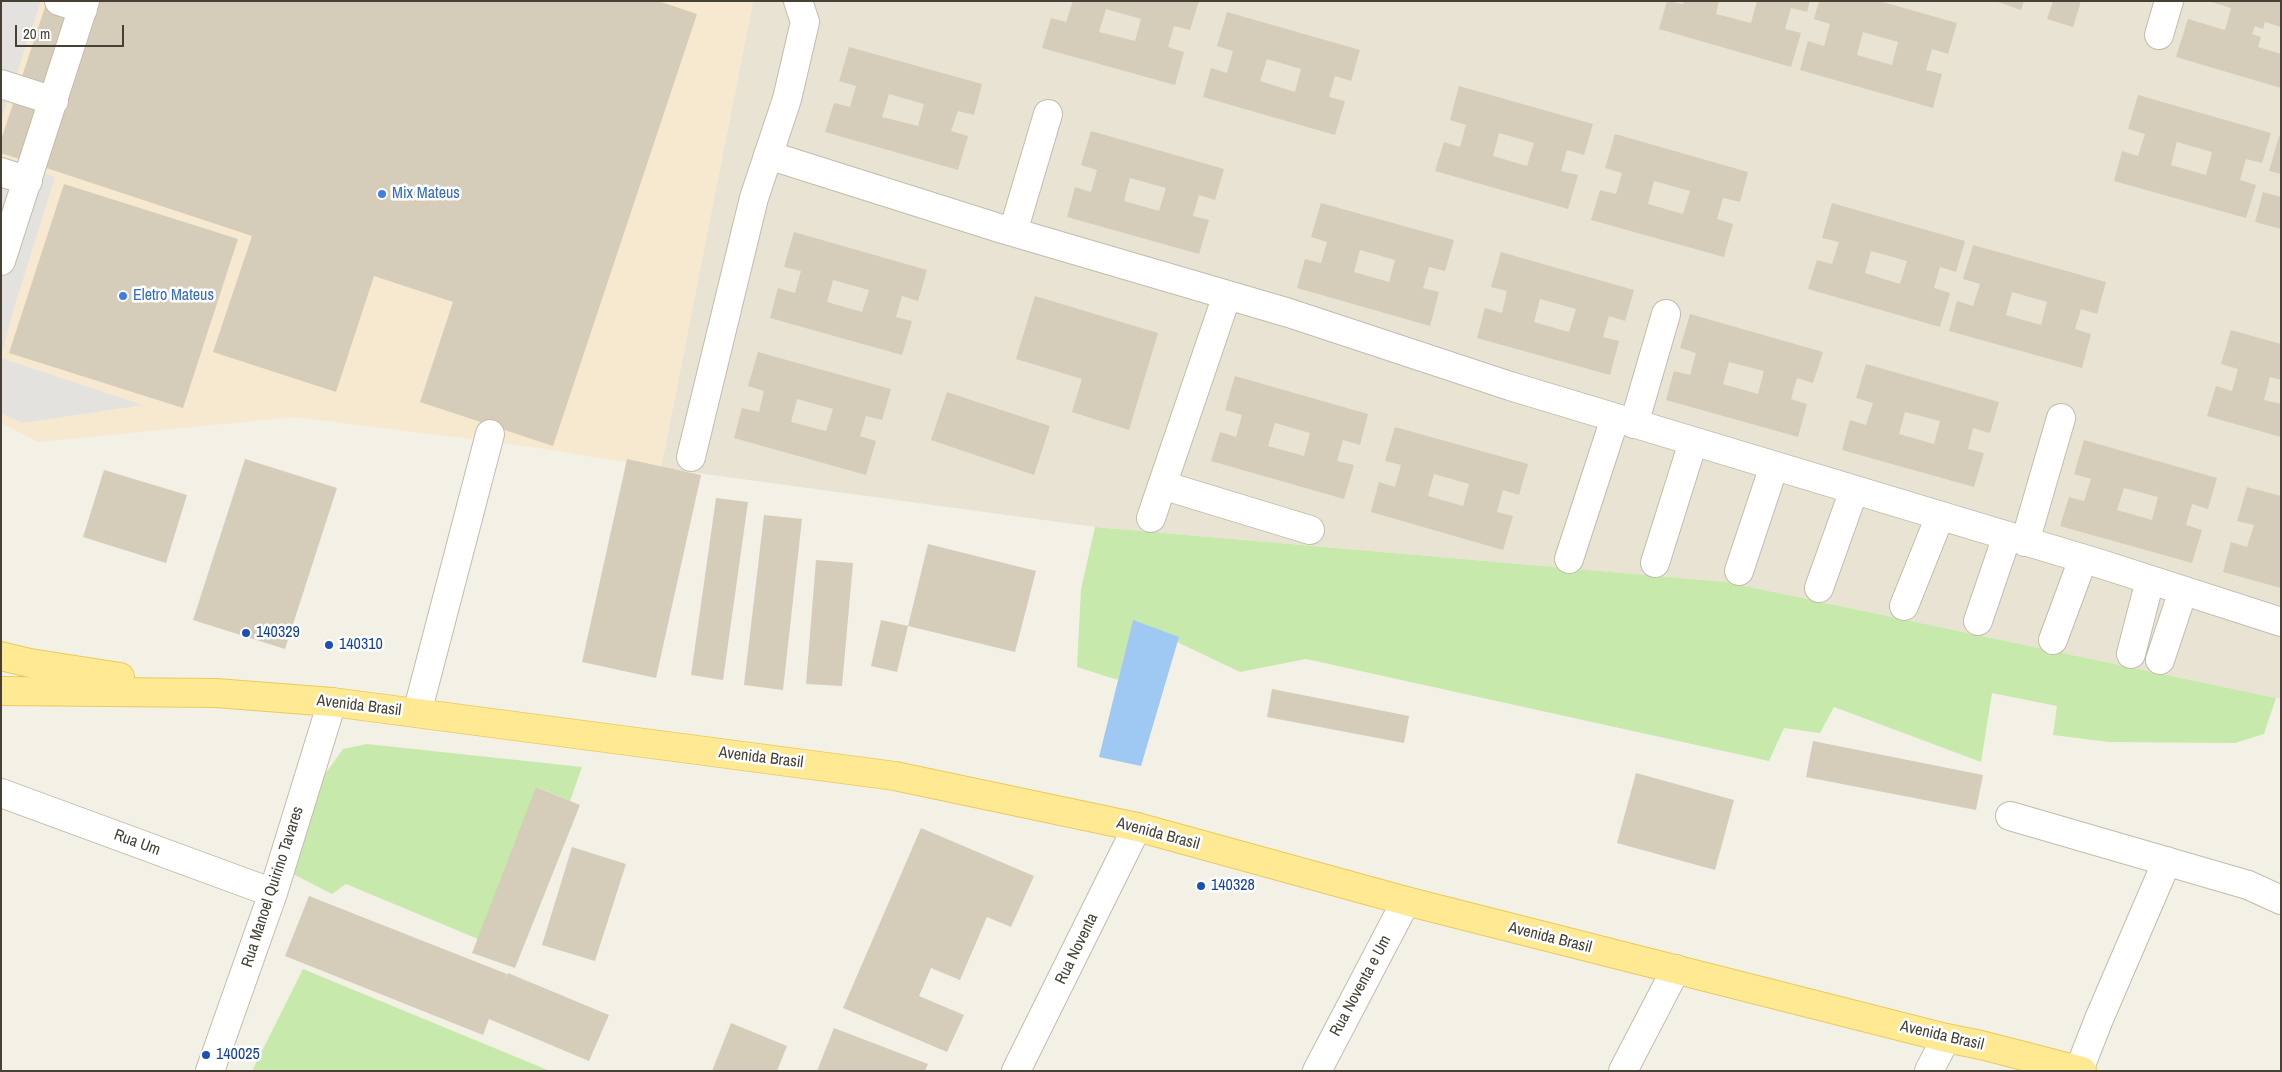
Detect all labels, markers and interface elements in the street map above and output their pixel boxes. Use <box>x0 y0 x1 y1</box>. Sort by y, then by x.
scale bar <box>18 15 126 47</box>
text: 20 m <box>23 23 50 44</box>
place label: Mix Mateus <box>392 184 460 204</box>
marker: Mix Mateus <box>376 188 388 200</box>
place label: Eletro Mateus <box>133 286 214 306</box>
marker: Eletro Mateus <box>117 290 129 302</box>
place label: 140329 <box>256 623 300 643</box>
marker: 140329 <box>240 627 252 639</box>
place label: 140310 <box>339 635 383 655</box>
marker: 140310 <box>323 639 335 651</box>
street label: Avenida Brasil <box>316 691 402 721</box>
street label: Avenida Brasil <box>718 743 804 773</box>
street label: Rua Manoel Quirino Tavares <box>238 804 308 970</box>
street label: Avenida Brasil <box>1114 814 1202 854</box>
street label: Rua Um <box>111 826 163 860</box>
place label: 140328 <box>1211 876 1255 896</box>
marker: 140328 <box>1195 880 1207 892</box>
street label: Rua Noventa <box>1052 910 1102 988</box>
street label: Avenida Brasil <box>1506 918 1594 958</box>
street label: Rua Noventa e Um <box>1326 932 1396 1040</box>
street label: Avenida Brasil <box>1898 1017 1986 1055</box>
place label: 140025 <box>216 1045 260 1065</box>
marker: 140025 <box>200 1049 212 1061</box>

